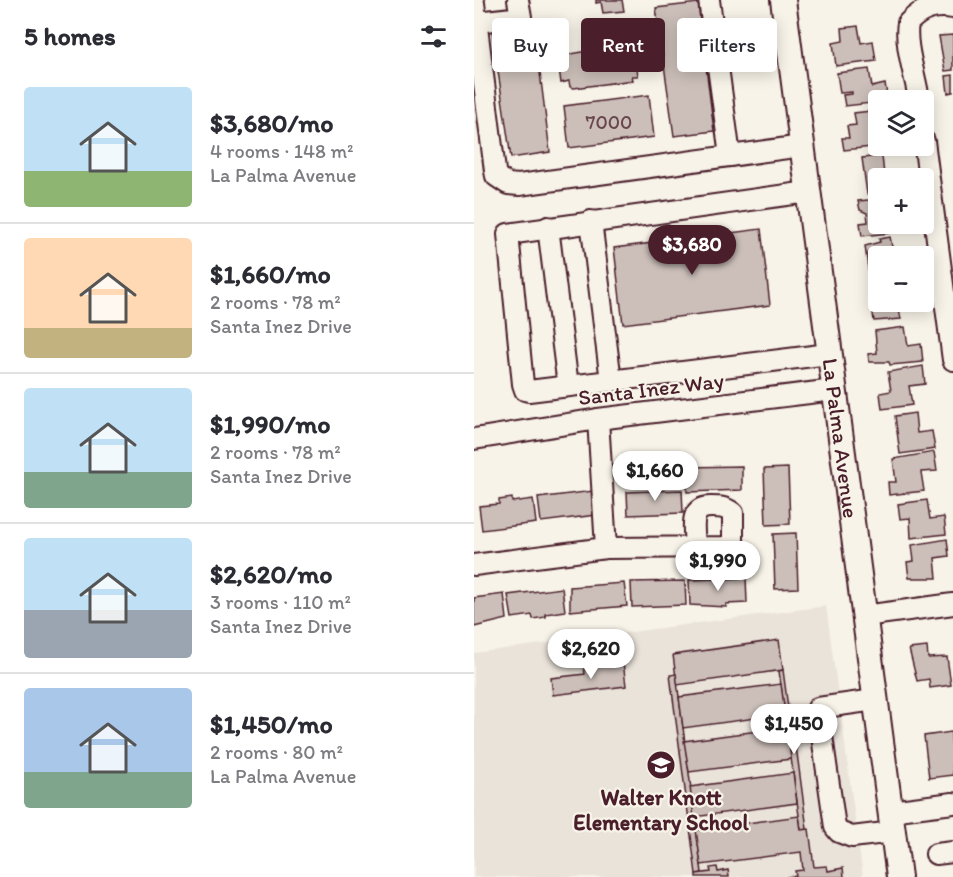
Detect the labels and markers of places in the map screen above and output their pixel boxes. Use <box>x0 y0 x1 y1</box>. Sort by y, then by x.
pin: $3,680 <box>643 225 741 276</box>
pin: $1,660 <box>606 451 704 502</box>
pin: $1,990 <box>669 541 767 592</box>
pin: $2,620 <box>542 629 640 680</box>
pin: $1,450 <box>745 704 843 755</box>
school or university icon: Walter Knott Elementary School <box>645 749 677 781</box>
place label: Walter Knott Elementary School <box>573 784 749 836</box>

